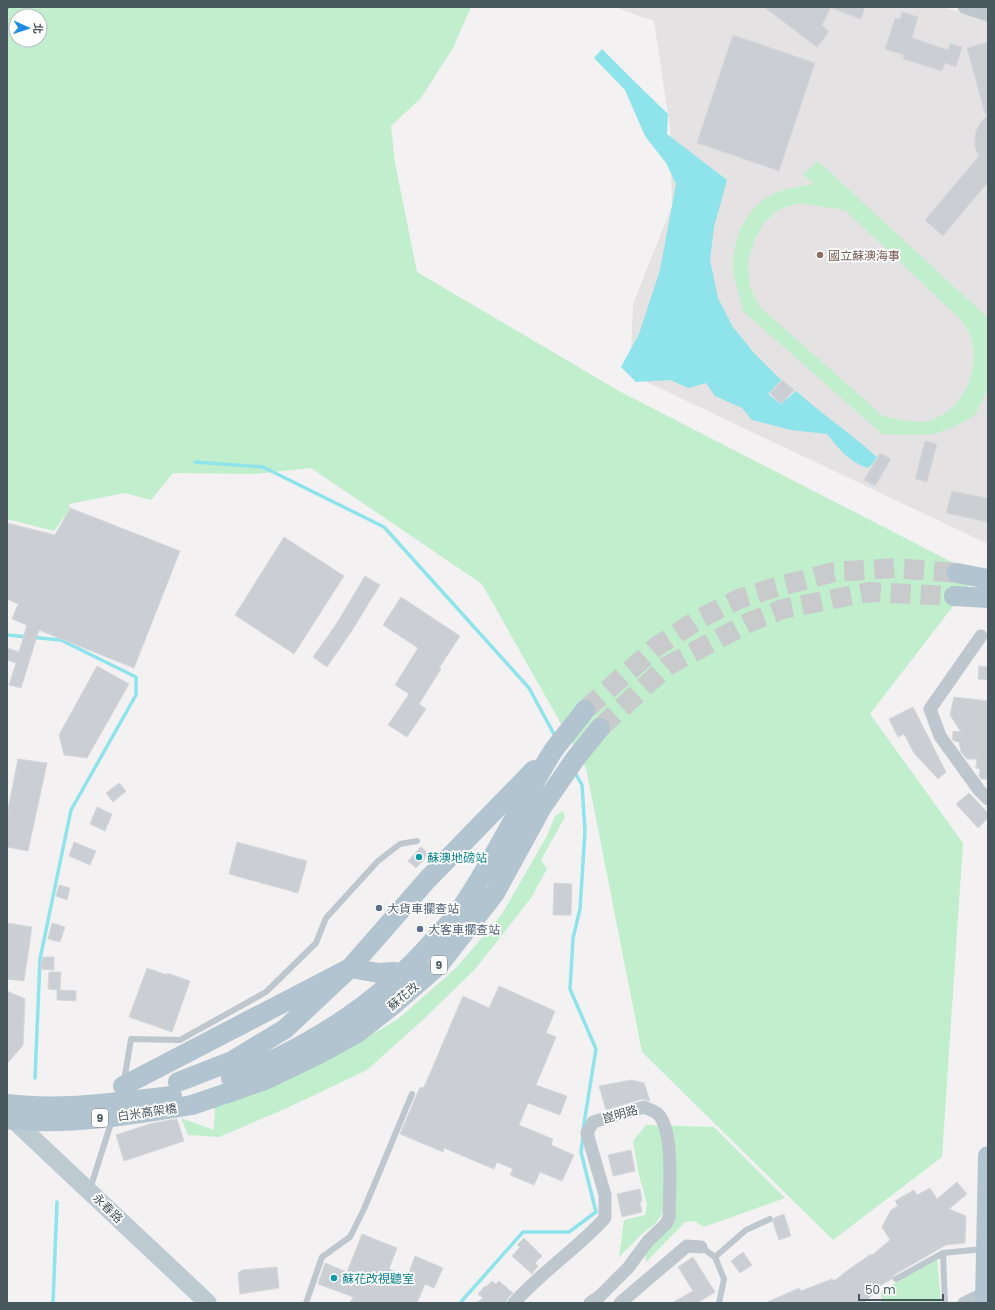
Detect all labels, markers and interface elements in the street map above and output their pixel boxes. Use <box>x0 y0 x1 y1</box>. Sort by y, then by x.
north arrow <box>8 8 48 48</box>
text: 北 <box>30 23 46 34</box>
place label: 國立蘇澳海事 <box>828 247 900 264</box>
marker: 國立蘇澳海事 <box>815 250 825 260</box>
place label: 蘇澳地磅站 <box>427 849 487 866</box>
marker: 蘇澳地磅站 <box>414 852 424 862</box>
place label: 大貨車攔查站 <box>387 900 459 917</box>
marker: 大貨車攔查站 <box>374 903 384 913</box>
place label: 大客車攔查站 <box>428 921 500 938</box>
marker: 大客車攔查站 <box>415 924 425 934</box>
road number: 9 <box>431 956 447 974</box>
street label: 蘇花改 <box>384 978 422 1014</box>
street label: 白米高架橋 <box>116 1099 178 1125</box>
street label: 崑明路 <box>600 1101 640 1127</box>
road number: 9 <box>92 1109 108 1127</box>
street label: 永春路 <box>89 1189 127 1227</box>
place label: 蘇花改視聽室 <box>342 1270 414 1287</box>
marker: 蘇花改視聽室 <box>329 1273 339 1283</box>
scale bar <box>859 1276 943 1302</box>
text: 50 m <box>865 1281 896 1298</box>

